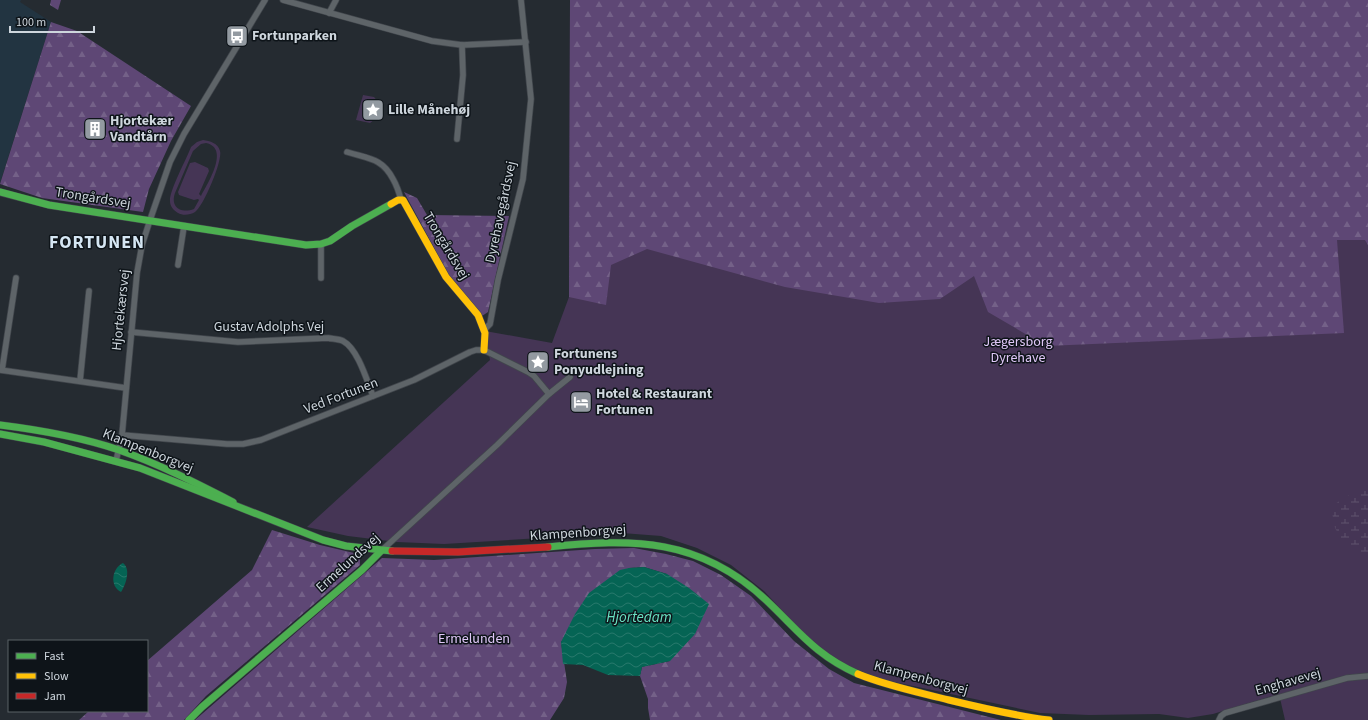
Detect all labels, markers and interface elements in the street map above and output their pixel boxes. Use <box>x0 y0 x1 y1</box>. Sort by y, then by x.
scale bar <box>10 8 94 34</box>
text: 100 m <box>16 14 46 31</box>
bus stop icon: Fortunparken <box>224 23 250 49</box>
place label: Fortunparken <box>252 26 337 46</box>
place icon: Lille Månehøj <box>360 97 386 123</box>
place label: Lille Månehøj <box>388 100 470 120</box>
place label: Hjortekær Vandtårn <box>109 111 173 147</box>
building icon: Hjortekær Vandtårn <box>82 116 108 142</box>
street label: Dyrehavegårdsvej <box>480 159 522 265</box>
street label: Trongårdsvej <box>54 182 132 214</box>
street label: Trongårdsvej <box>418 208 474 284</box>
district label: FORTUNEN <box>49 230 145 255</box>
street label: Hjortekærsvej <box>107 268 135 352</box>
street label: Gustav Adolphs Vej <box>214 317 324 337</box>
park label: Jægersborg Dyrehave <box>983 332 1053 368</box>
place label: Fortunens Ponyudlejning <box>554 344 644 380</box>
place icon: Fortunens Ponyudlejning <box>525 349 551 375</box>
street label: Ved Fortunen <box>301 373 381 419</box>
place label: Hotel & Restaurant Fortunen <box>596 384 713 420</box>
hotel icon: Hotel & Restaurant Fortunen <box>568 389 594 415</box>
street label: Klampenborgvej <box>99 424 197 478</box>
street label: Klampenborgvej <box>529 520 627 546</box>
street label: Ermelundsvej <box>312 529 384 597</box>
water label: Hjortedam <box>606 607 672 628</box>
park label: Ermelunden <box>438 629 510 649</box>
legend <box>8 640 148 712</box>
text: Fast <box>44 648 64 665</box>
street label: Klampenborgvej <box>872 656 970 700</box>
street label: Enghavevej <box>1253 663 1323 701</box>
text: Slow <box>44 668 69 685</box>
text: Jam <box>44 688 66 705</box>

